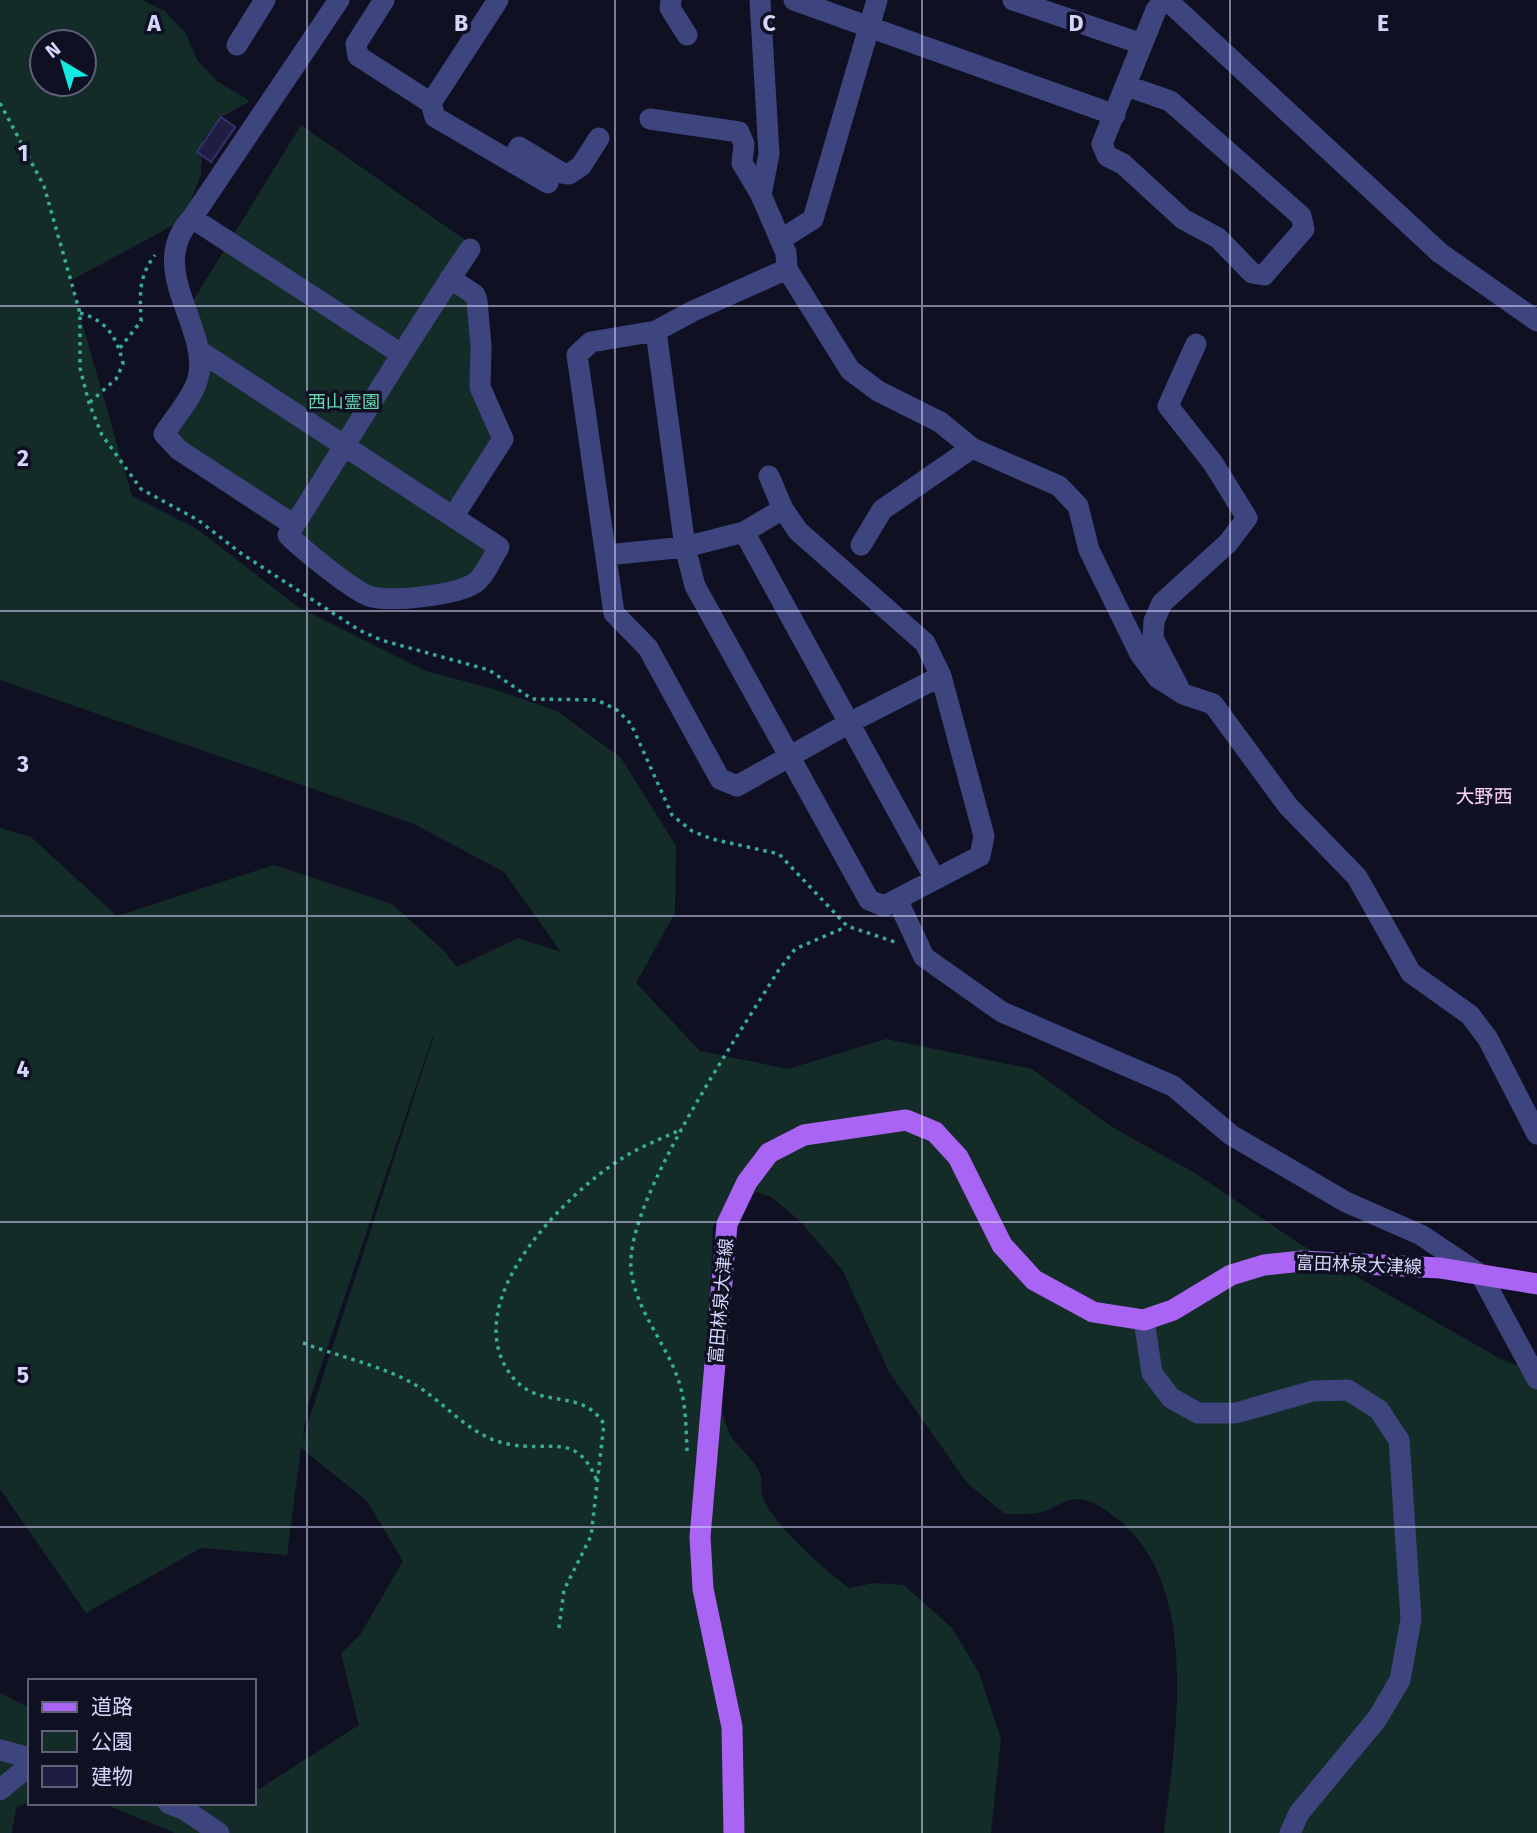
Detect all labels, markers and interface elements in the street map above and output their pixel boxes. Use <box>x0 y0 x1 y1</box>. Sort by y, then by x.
text: A <box>146 9 161 37</box>
text: B <box>454 9 468 37</box>
text: C <box>762 9 776 37</box>
text: D <box>1069 9 1084 37</box>
text: E <box>1377 9 1389 37</box>
north arrow <box>28 28 98 98</box>
text: N <box>41 37 65 63</box>
text: 1 <box>18 139 28 167</box>
park label: 西山霊園 <box>308 391 380 413</box>
text: 2 <box>17 444 29 472</box>
text: 3 <box>16 750 29 778</box>
district label: 大野西 <box>1455 785 1513 808</box>
text: 4 <box>17 1055 30 1083</box>
street label: 富田林泉大津線 <box>705 1237 737 1365</box>
street label: 富田林泉大津線 <box>1296 1252 1422 1278</box>
text: 5 <box>17 1361 29 1389</box>
legend <box>28 1679 256 1805</box>
text: 道路 <box>91 1694 133 1720</box>
text: 公園 <box>91 1729 133 1755</box>
text: 建物 <box>91 1764 133 1790</box>

